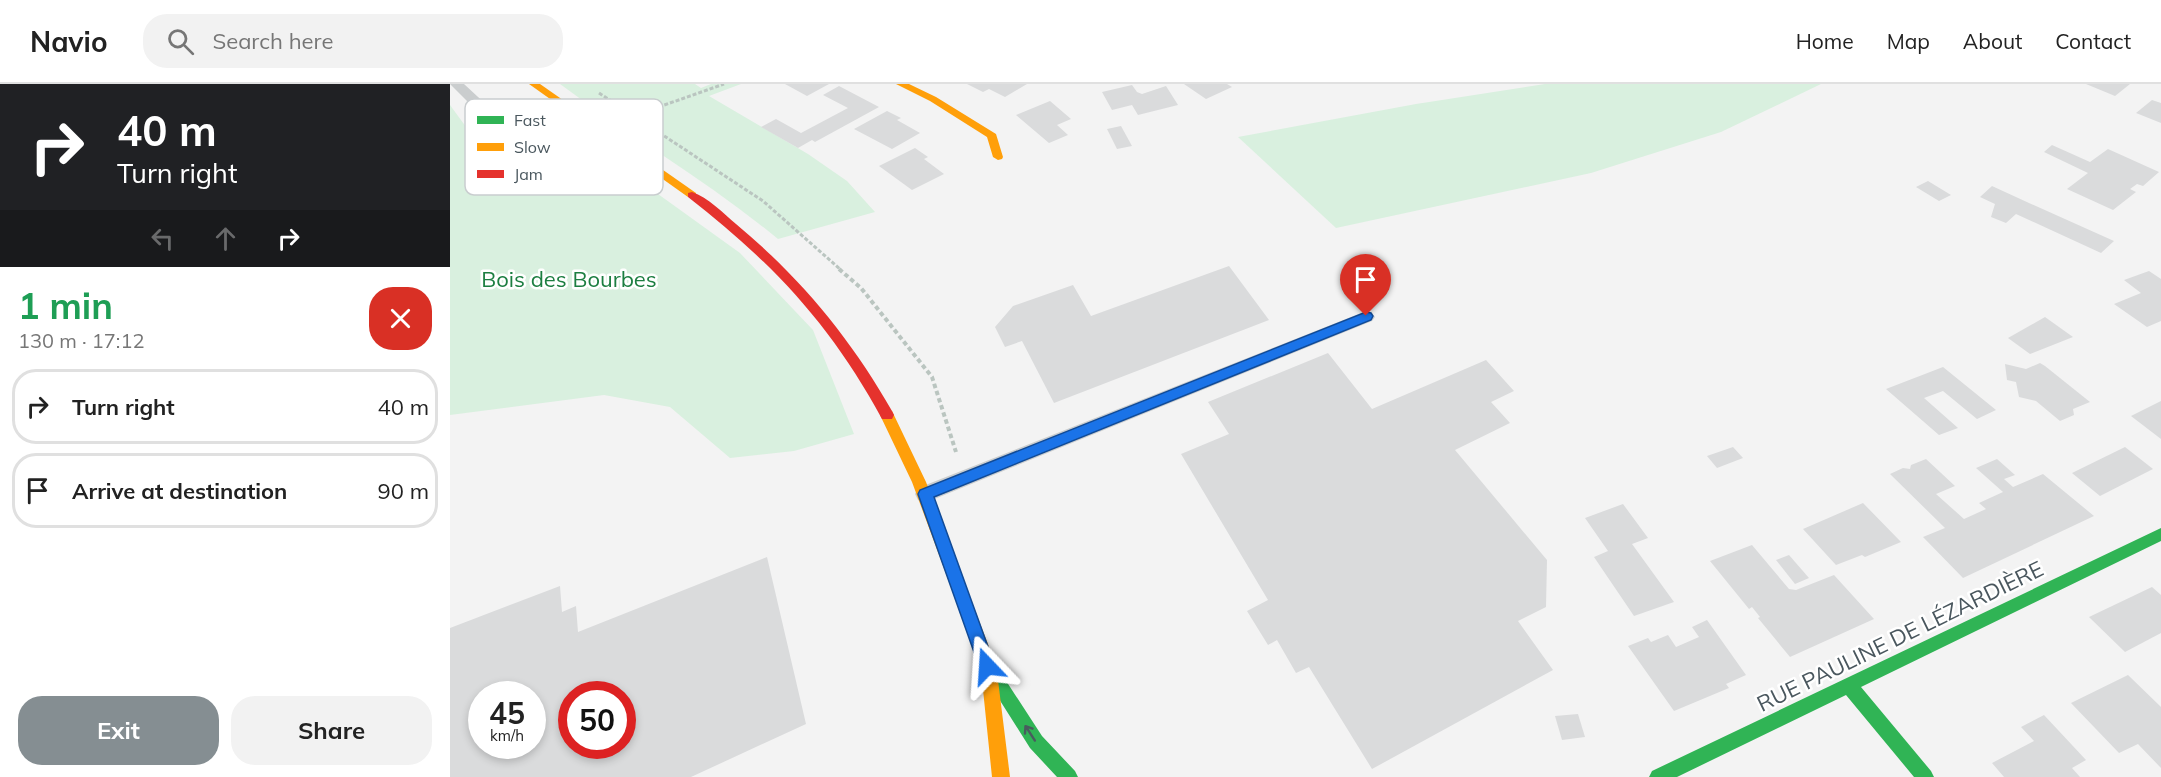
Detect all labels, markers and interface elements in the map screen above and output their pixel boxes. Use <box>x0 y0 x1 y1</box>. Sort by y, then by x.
search box <box>143 14 563 68</box>
text: Navio <box>30 24 107 59</box>
icon: search <box>164 25 197 58</box>
text: Search here <box>212 27 333 55</box>
text: Home <box>1796 28 1854 54</box>
text: Map <box>1887 28 1930 54</box>
text: About <box>1963 28 2022 54</box>
text: Contact <box>2055 28 2131 54</box>
legend <box>465 99 663 195</box>
text: 40 m <box>117 104 217 157</box>
icon: right <box>18 108 96 186</box>
text: Fast <box>514 110 546 130</box>
text: Slow <box>514 137 551 157</box>
text: Turn right <box>117 156 237 190</box>
text: Jam <box>514 164 543 184</box>
icon: left <box>146 222 179 255</box>
icon: ahead <box>209 222 242 255</box>
icon: right <box>272 222 305 255</box>
pin <box>1340 254 1391 316</box>
icon: arrive <box>1349 263 1382 296</box>
park label: Bois des Bourbes <box>481 265 657 293</box>
text: 1 min <box>18 283 113 328</box>
button: close <box>369 287 432 350</box>
text: 130 m · 17:12 <box>18 328 144 353</box>
icon: right <box>21 390 54 423</box>
text: Turn right <box>72 393 175 421</box>
text: 40 m <box>378 393 429 421</box>
icon: arrive <box>21 474 54 507</box>
text: Arrive at destination <box>72 477 287 505</box>
text: 90 m <box>378 477 429 505</box>
street label: RUE PAULINE DE LÉZARDIÈRE <box>1752 554 2048 718</box>
position arrow <box>955 634 1019 698</box>
speed limit sign: 50 <box>558 681 636 759</box>
text: 45 <box>489 694 525 732</box>
button: Exit <box>18 696 219 765</box>
button: Share <box>231 696 432 765</box>
one-way arrow <box>1024 725 1036 742</box>
text: km/h <box>490 726 524 745</box>

